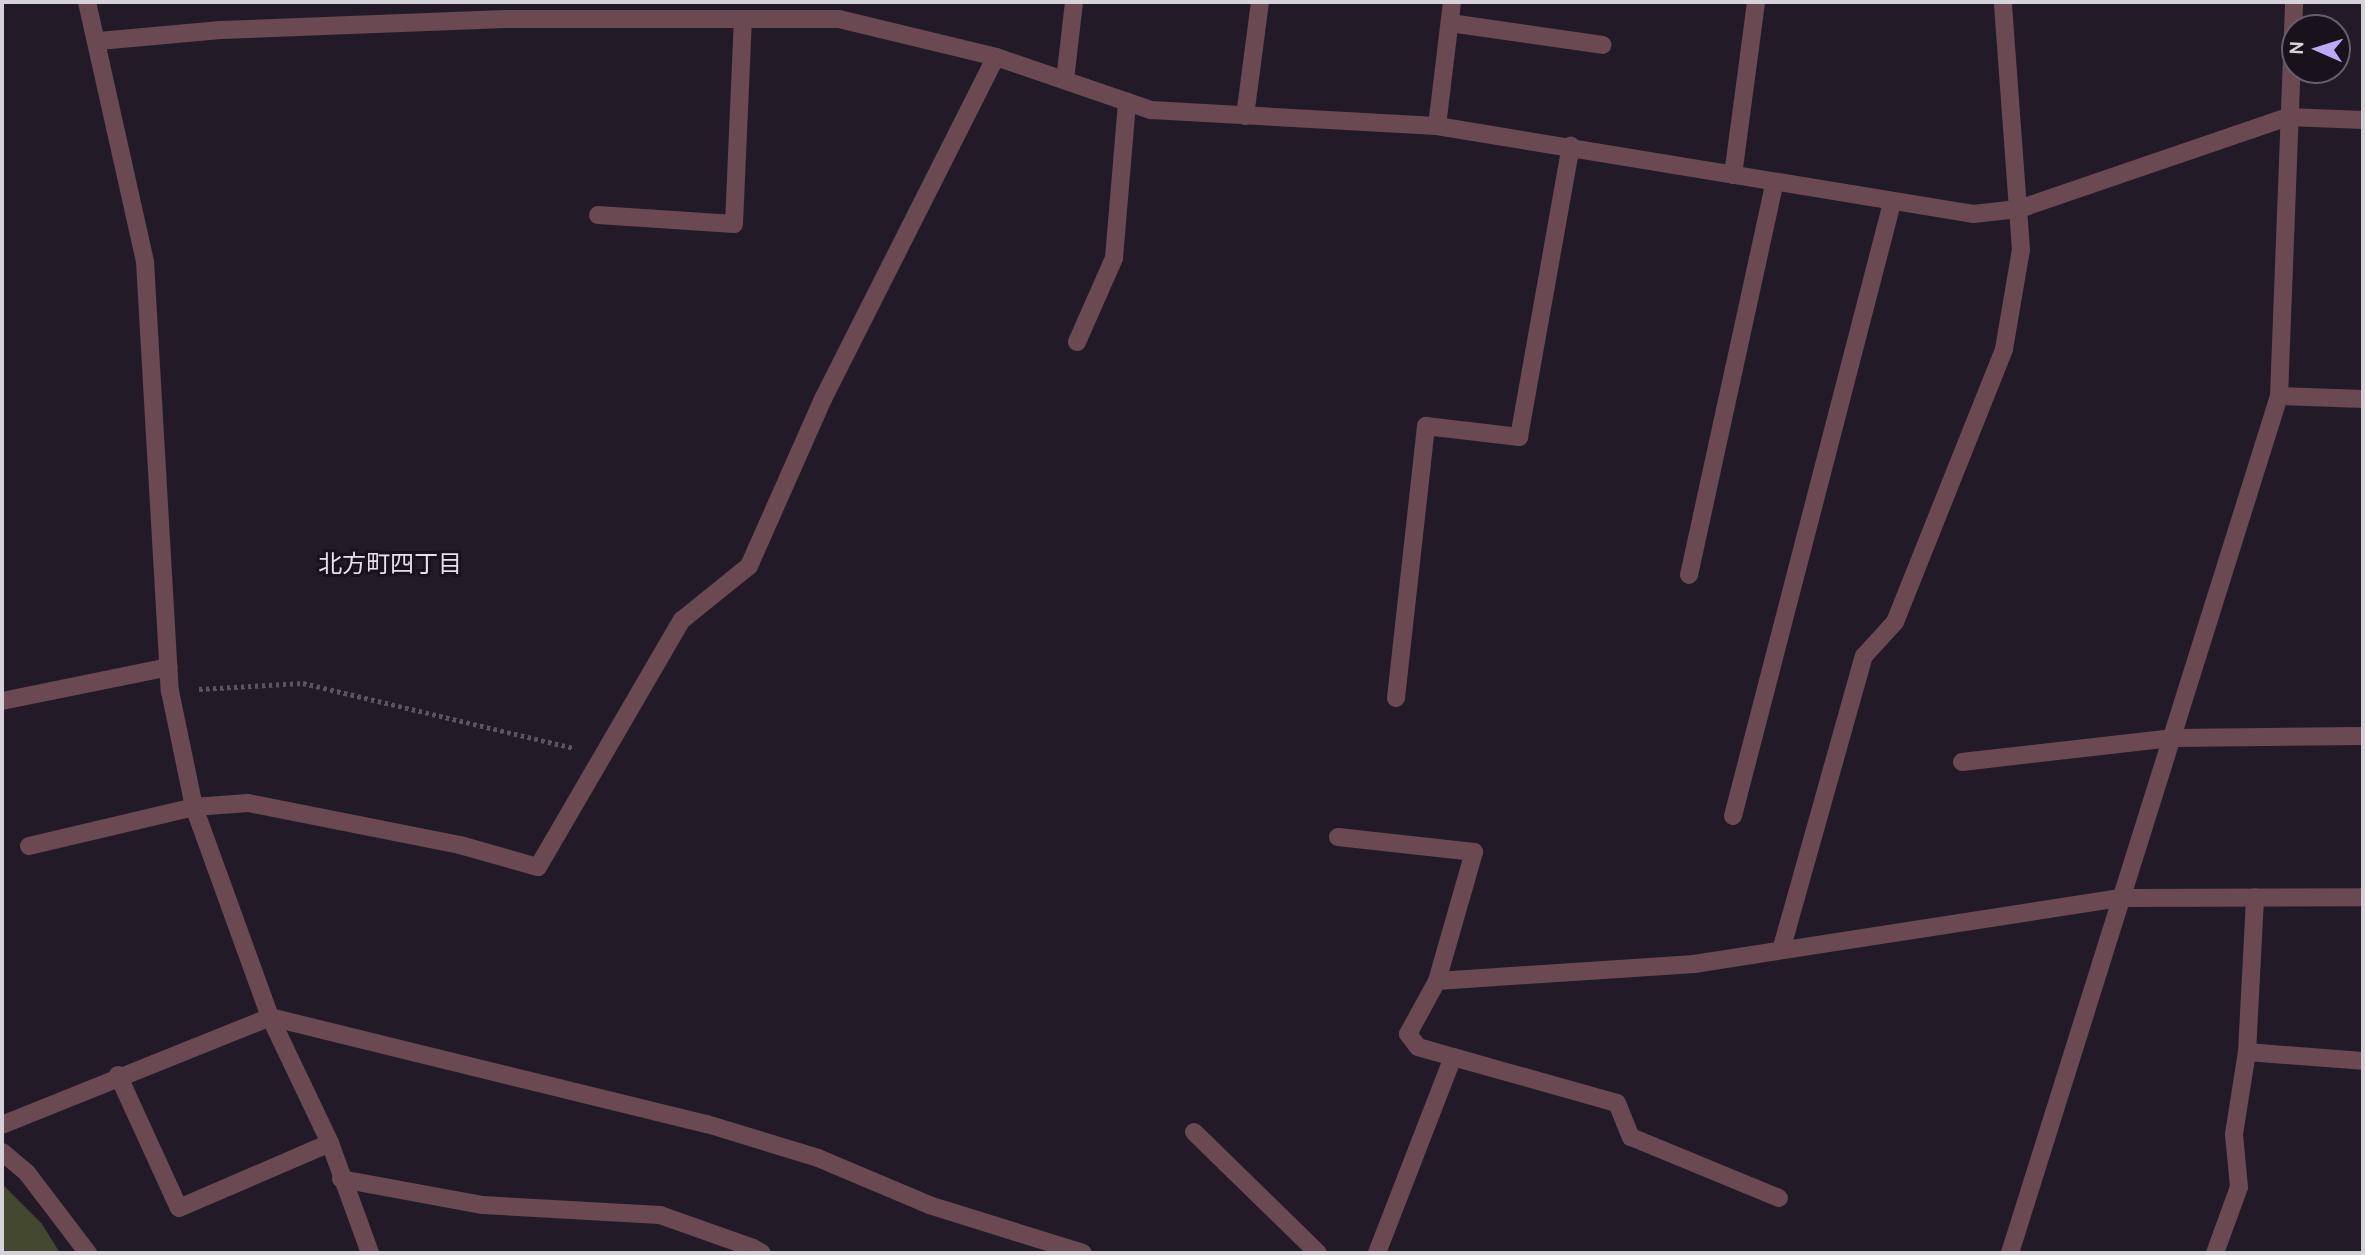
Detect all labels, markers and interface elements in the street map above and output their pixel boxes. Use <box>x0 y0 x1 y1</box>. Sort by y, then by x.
north arrow <box>2281 14 2351 84</box>
text: N <box>2285 41 2308 55</box>
district label: 北方町四丁目 <box>318 550 462 578</box>

